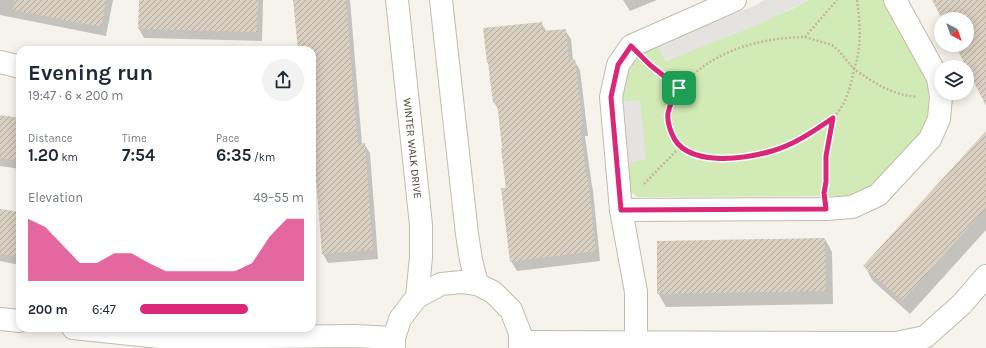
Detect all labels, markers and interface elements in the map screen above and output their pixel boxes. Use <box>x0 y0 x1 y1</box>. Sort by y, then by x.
north arrow <box>934 12 974 52</box>
map controls <box>934 12 974 100</box>
button: share <box>262 59 304 101</box>
text: Evening run <box>28 60 153 86</box>
button: layers <box>934 60 974 100</box>
pin <box>662 71 696 105</box>
icon: arrive <box>668 77 690 99</box>
text: 19:47 · 6 × 200 m <box>28 88 123 103</box>
street label: WINTER WALK DRIVE <box>401 97 425 199</box>
text: Distance <box>28 132 72 145</box>
text: Time <box>122 132 147 145</box>
text: Pace <box>216 132 239 145</box>
text: 1.20 <box>28 145 59 165</box>
text: 7:54 <box>122 145 155 165</box>
text: 6:35 <box>216 145 251 165</box>
text: km <box>59 151 78 164</box>
text: /km <box>251 151 275 164</box>
text: Elevation <box>28 190 83 205</box>
text: 49–55 m <box>253 190 304 205</box>
text: 200 m <box>28 302 68 317</box>
text: 6:47 <box>92 302 116 317</box>

